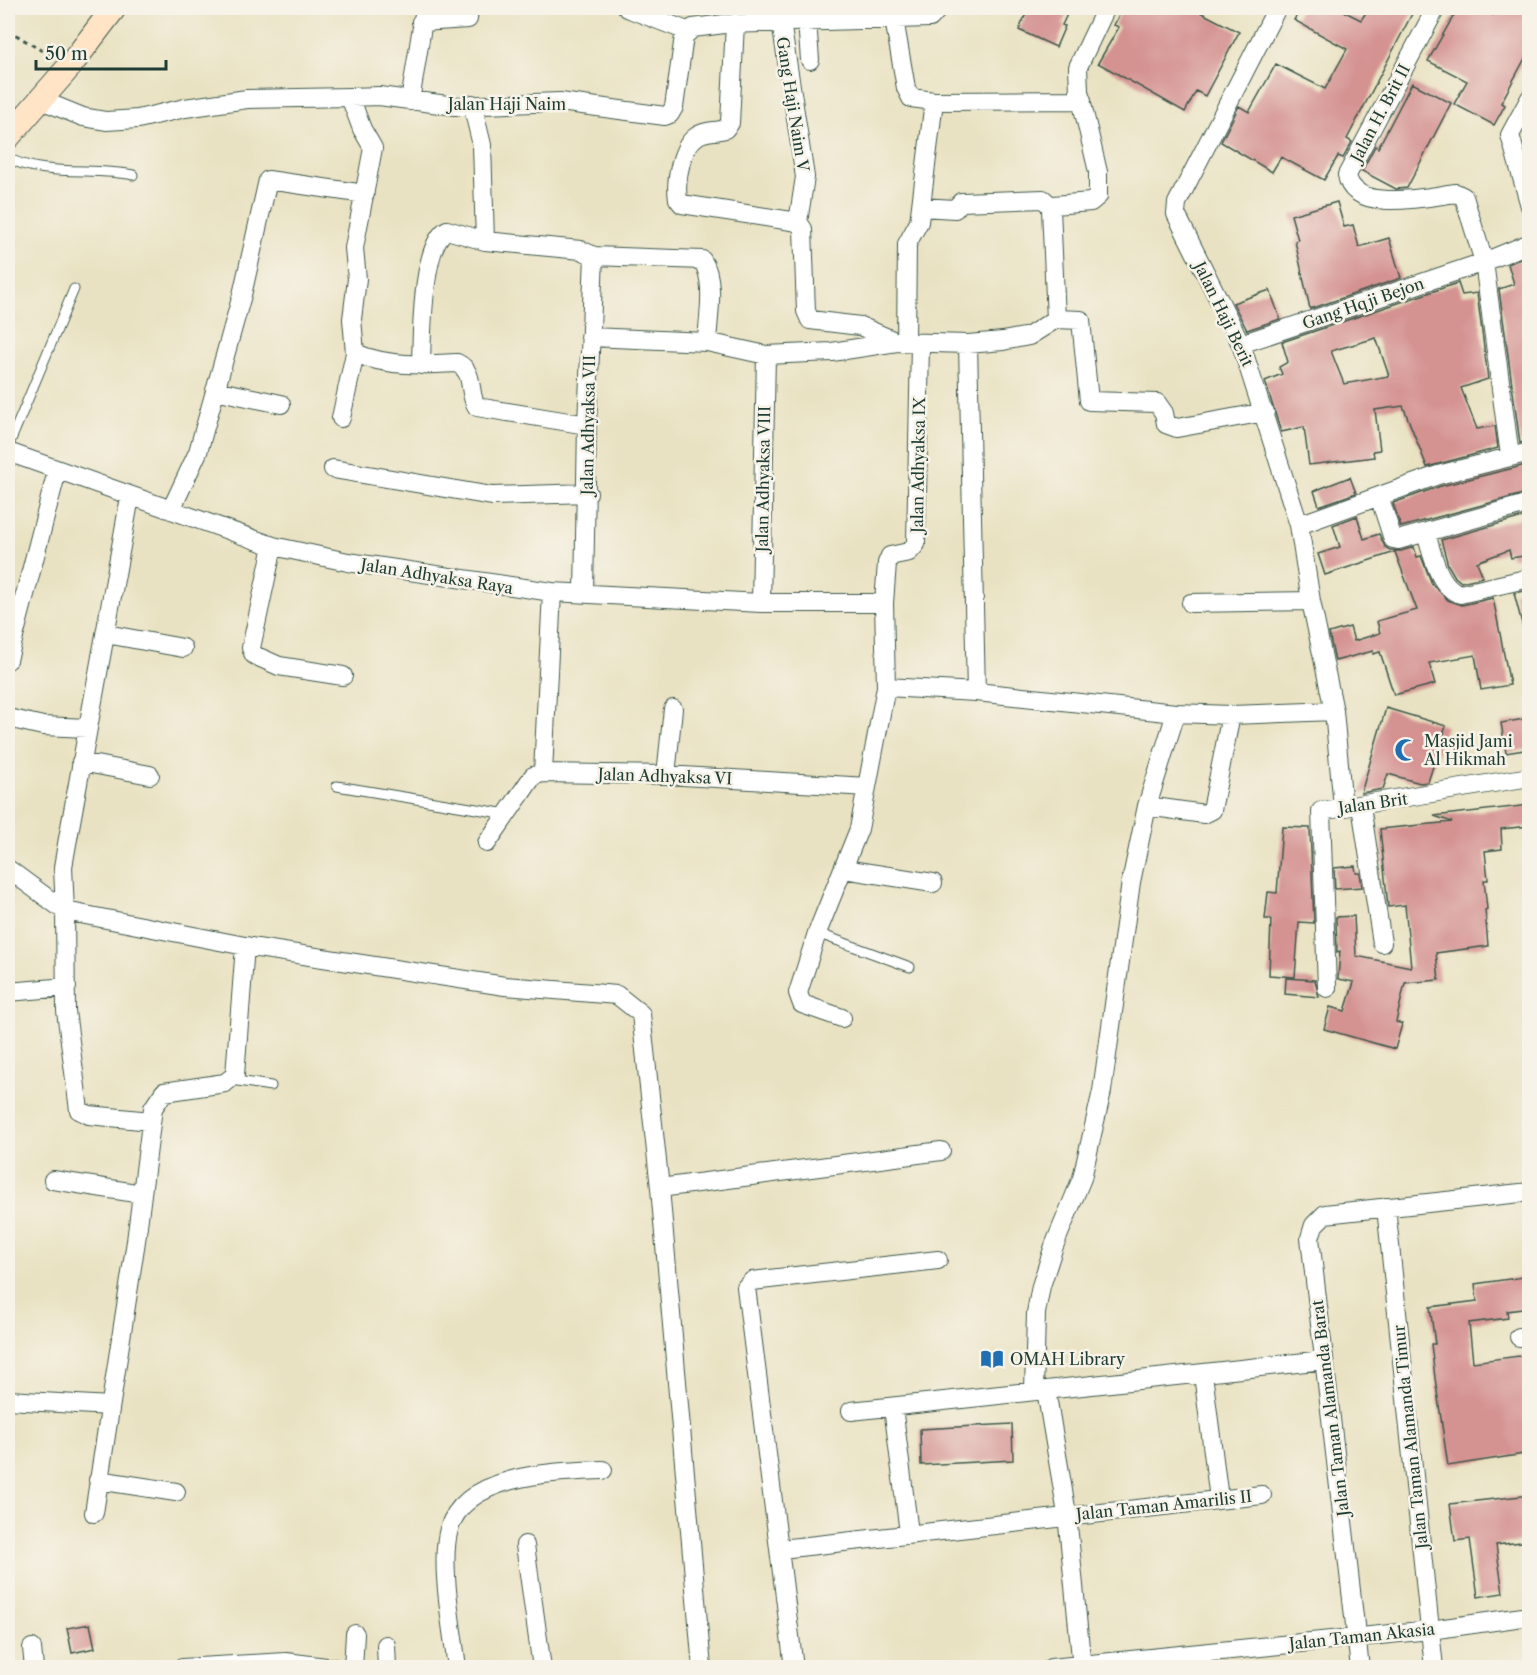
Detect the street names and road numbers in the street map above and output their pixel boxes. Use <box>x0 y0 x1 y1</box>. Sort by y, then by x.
street label: Gang Haji Naim V <box>772 35 814 173</box>
street label: Jalan H. Brit II <box>1344 61 1414 168</box>
street label: Jalan Haji Naim <box>445 94 566 114</box>
street label: Jalan Haji Berit <box>1189 255 1258 370</box>
street label: Gang Hqji Bejon <box>1299 273 1427 333</box>
street label: Jalan Adhyaksa VII <box>577 355 599 498</box>
street label: Jalan Adhyaksa IX <box>907 396 929 536</box>
street label: Jalan Adhyaksa VIII <box>752 406 774 555</box>
street label: Jalan Adhyaksa Raya <box>356 554 515 598</box>
street label: Jalan Adhyaksa VI <box>595 764 732 788</box>
street label: Jalan Brit <box>1334 788 1409 818</box>
street label: Jalan Taman Alamanda Barat <box>1307 1298 1354 1520</box>
street label: Jalan Taman Alamanda Timur <box>1388 1324 1432 1553</box>
street label: Jalan Taman Amarilis II <box>1072 1486 1253 1524</box>
street label: Jalan Taman Akasia <box>1285 1618 1436 1654</box>

